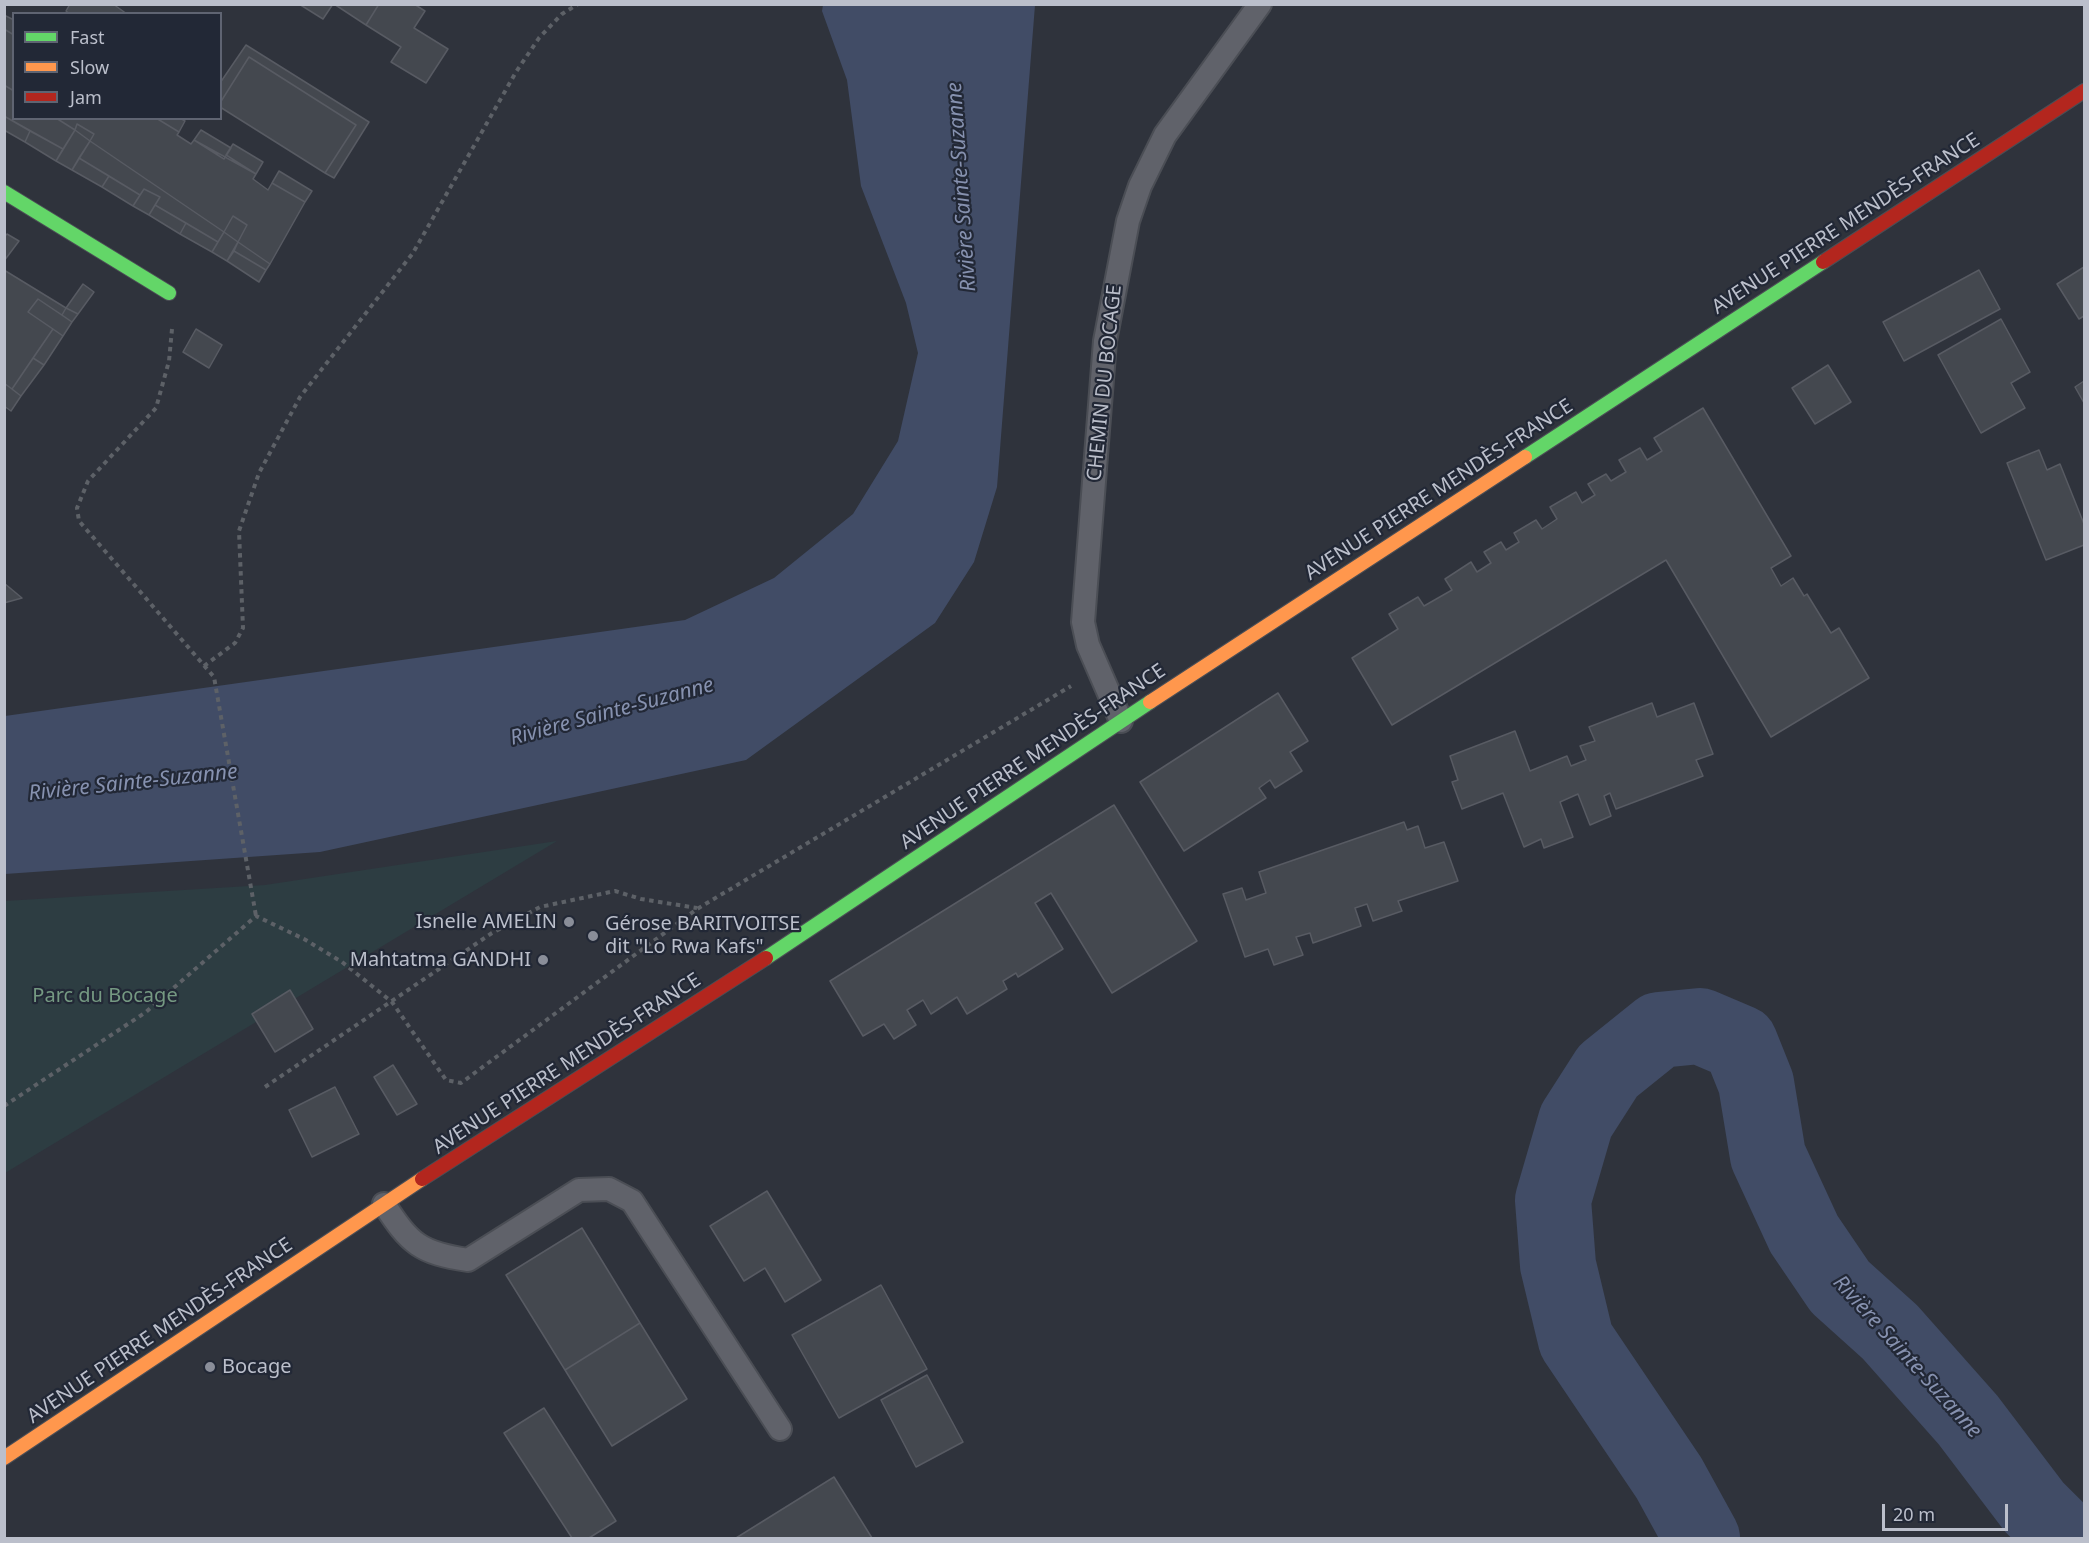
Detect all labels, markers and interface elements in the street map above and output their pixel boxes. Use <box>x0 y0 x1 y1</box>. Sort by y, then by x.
legend <box>12 12 222 120</box>
text: Fast <box>70 25 105 49</box>
text: Slow <box>70 55 109 79</box>
water label: Rivière Sainte-Suzanne <box>942 81 982 293</box>
text: Jam <box>70 85 102 109</box>
street label: AVENUE PIERRE MENDÈS-FRANCE <box>1708 128 1984 320</box>
street label: CHEMIN DU BOCAGE <box>1083 283 1127 483</box>
street label: AVENUE PIERRE MENDÈS-FRANCE <box>1301 394 1577 586</box>
street label: AVENUE PIERRE MENDÈS-FRANCE <box>896 659 1170 855</box>
water label: Rivière Sainte-Suzanne <box>507 673 717 751</box>
water label: Rivière Sainte-Suzanne <box>27 759 239 807</box>
place label: Isnelle AMELIN <box>416 910 557 934</box>
place label: Gérose BARITVOITSE dit "Lo Rwa Kafs" <box>605 912 800 959</box>
marker: Isnelle AMELIN <box>562 915 576 929</box>
marker: Gérose BARITVOITSE dit "Lo Rwa Kafs" <box>586 929 600 943</box>
place label: Mahtatma GANDHI <box>350 948 531 972</box>
marker: Mahtatma GANDHI <box>536 953 550 967</box>
street label: AVENUE PIERRE MENDÈS-FRANCE <box>429 968 705 1160</box>
park label: Parc du Bocage <box>32 984 178 1008</box>
street label: AVENUE PIERRE MENDÈS-FRANCE <box>23 1233 297 1429</box>
water label: Rivière Sainte-Suzanne <box>1827 1271 1987 1443</box>
place label: Bocage <box>222 1355 291 1379</box>
marker: Bocage <box>203 1360 217 1374</box>
scale bar <box>1885 1492 2011 1530</box>
text: 20 m <box>1893 1502 1935 1526</box>

